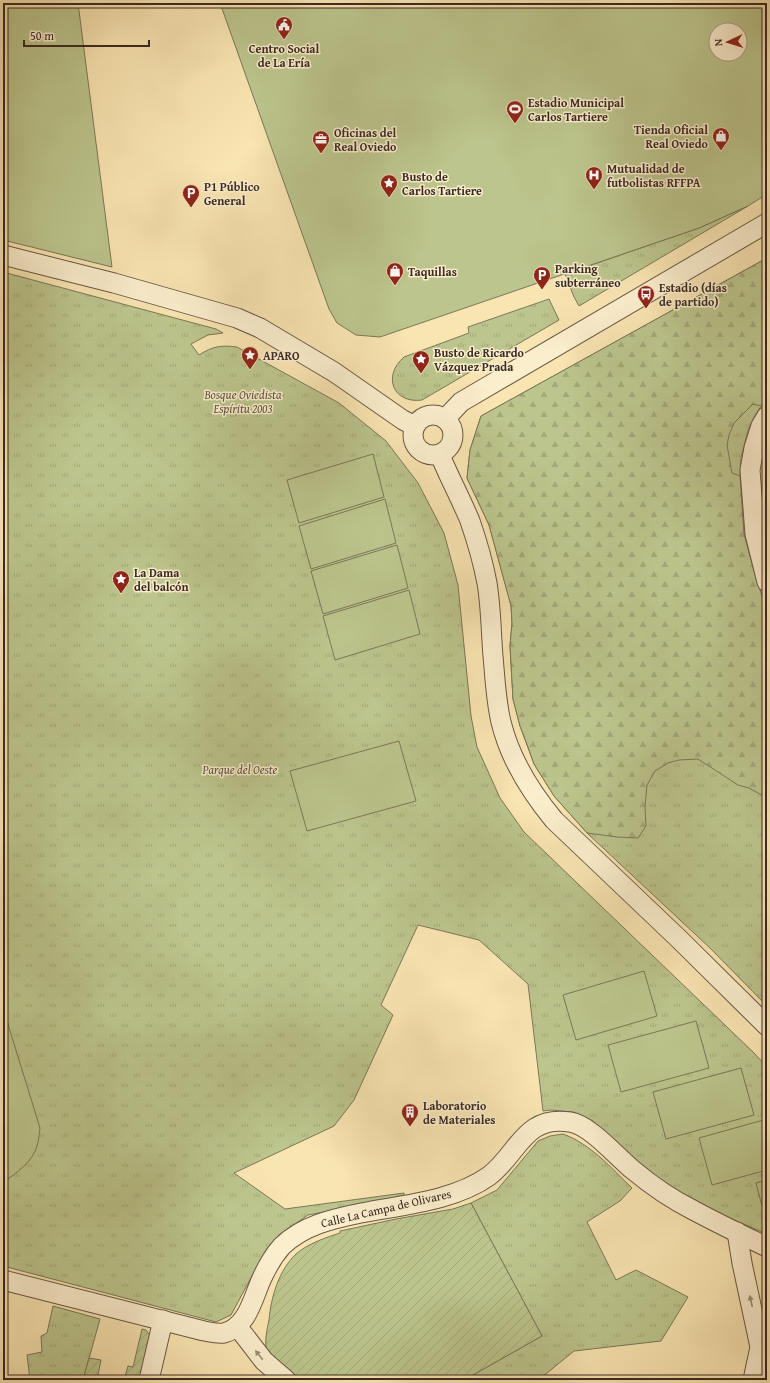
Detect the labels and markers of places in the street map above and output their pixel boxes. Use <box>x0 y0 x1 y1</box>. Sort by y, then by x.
public building icon: Centro Social de La Ería <box>274 15 294 40</box>
place label: Centro Social de La Ería <box>249 40 320 71</box>
place label: Estadio Municipal Carlos Tartiere <box>528 94 624 125</box>
sports icon: Estadio Municipal Carlos Tartiere <box>505 99 525 124</box>
place label: Tienda Oficial Real Oviedo <box>634 121 709 152</box>
place label: Oficinas del Real Oviedo <box>334 124 397 155</box>
shop icon: Tienda Oficial Real Oviedo <box>711 126 731 151</box>
office icon: Oficinas del Real Oviedo <box>311 129 331 154</box>
place label: Mutualidad de futbolistas RFFPA <box>607 160 701 191</box>
hospital icon: Mutualidad de futbolistas RFFPA <box>584 165 604 190</box>
place label: Busto de Carlos Tartiere <box>402 168 482 199</box>
place icon: Busto de Carlos Tartiere <box>379 173 399 198</box>
place label: P1 Público General <box>204 178 260 209</box>
parking icon: P1 Público General <box>181 183 201 208</box>
place label: Parking subterráneo <box>555 260 621 291</box>
shop icon: Taquillas <box>385 261 405 286</box>
place label: Taquillas <box>408 263 457 280</box>
parking icon: Parking subterráneo <box>532 265 552 290</box>
place label: Estadio (días de partido) <box>659 279 727 310</box>
bus stop icon: Estadio (días de partido) <box>636 284 656 309</box>
place label: Busto de Ricardo Vázquez Prada <box>434 344 525 375</box>
place icon: APARO <box>240 345 260 370</box>
place label: APARO <box>263 347 300 364</box>
place icon: Busto de Ricardo Vázquez Prada <box>411 349 431 374</box>
place label: La Dama del balcón <box>134 564 189 595</box>
place icon: La Dama del balcón <box>111 569 131 594</box>
place label: Laboratorio de Materiales <box>423 1097 496 1128</box>
building icon: Laboratorio de Materiales <box>400 1102 420 1127</box>

